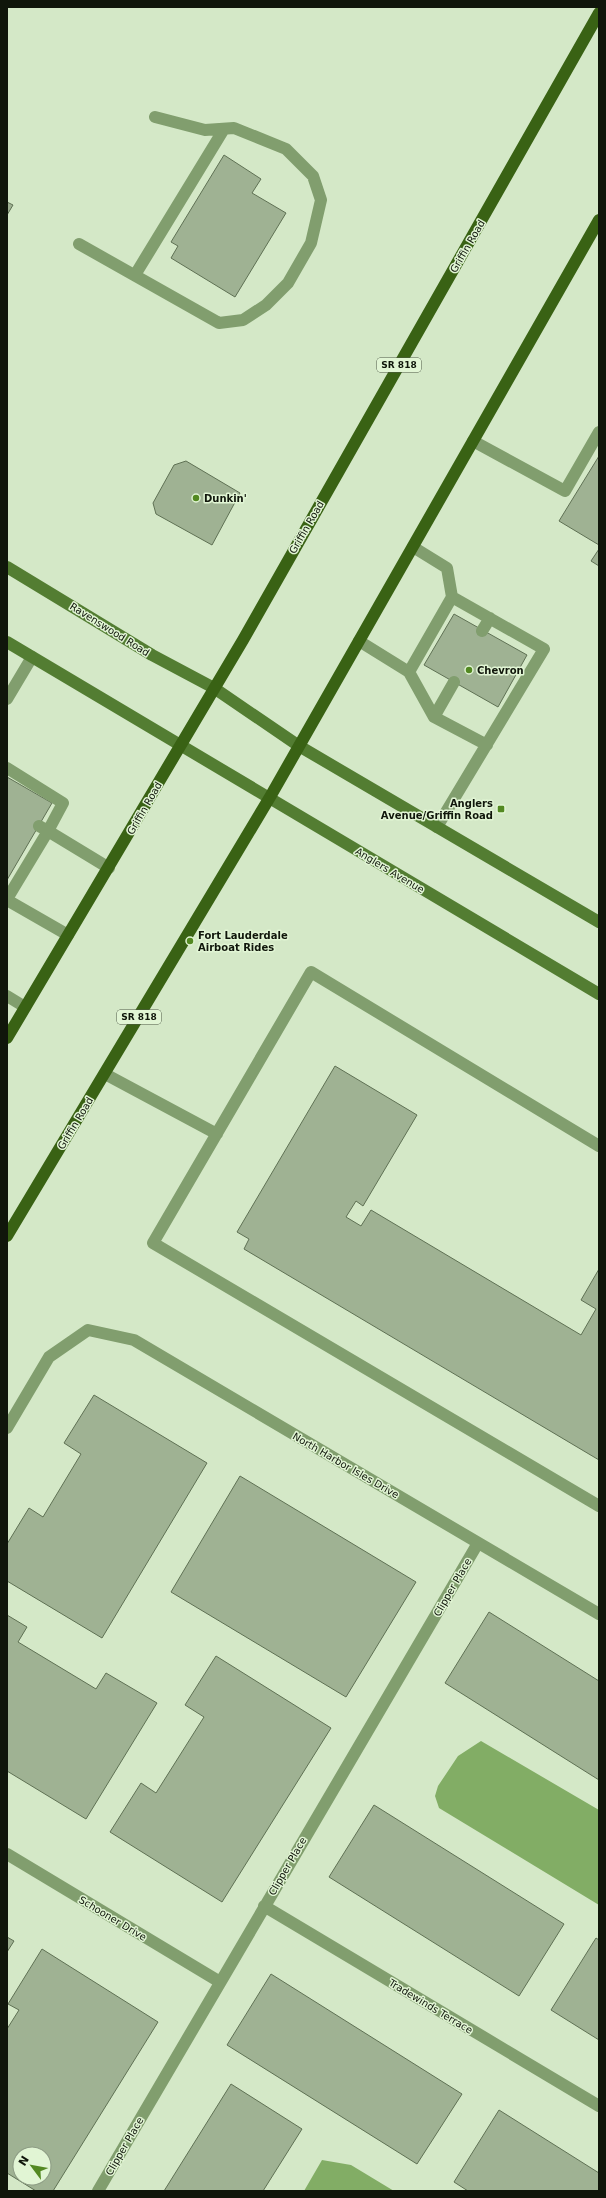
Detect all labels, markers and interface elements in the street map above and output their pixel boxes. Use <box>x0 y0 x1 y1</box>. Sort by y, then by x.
street label: Griffin Road <box>448 218 487 275</box>
road number: SR 818 <box>377 358 421 372</box>
marker: Dunkin' <box>191 493 201 503</box>
place label: Dunkin' <box>204 493 247 504</box>
street label: Griffin Road <box>287 499 326 556</box>
street label: Ravenswood Road <box>68 601 151 658</box>
marker: Chevron <box>464 665 474 675</box>
place label: Chevron <box>477 665 524 676</box>
street label: Griffin Road <box>125 780 164 837</box>
place label: Anglers Avenue/Griffin Road <box>381 798 493 821</box>
marker: Anglers Avenue/Griffin Road <box>496 804 506 814</box>
street label: Anglers Avenue <box>353 846 426 895</box>
place label: Fort Lauderdale Airboat Rides <box>198 930 288 953</box>
marker: Fort Lauderdale Airboat Rides <box>185 936 195 946</box>
road number: SR 818 <box>117 1010 161 1024</box>
street label: Griffin Road <box>56 1095 95 1151</box>
street label: North Harbor Isles Drive <box>291 1430 401 1500</box>
street label: Clipper Place <box>431 1556 474 1618</box>
street label: Clipper Place <box>266 1835 309 1897</box>
street label: Schooner Drive <box>77 1894 149 1943</box>
street label: Tradewinds Terrace <box>386 1977 475 2036</box>
street label: Clipper Place <box>103 2115 146 2177</box>
north arrow <box>12 2146 52 2186</box>
text: N <box>16 2154 32 2168</box>

